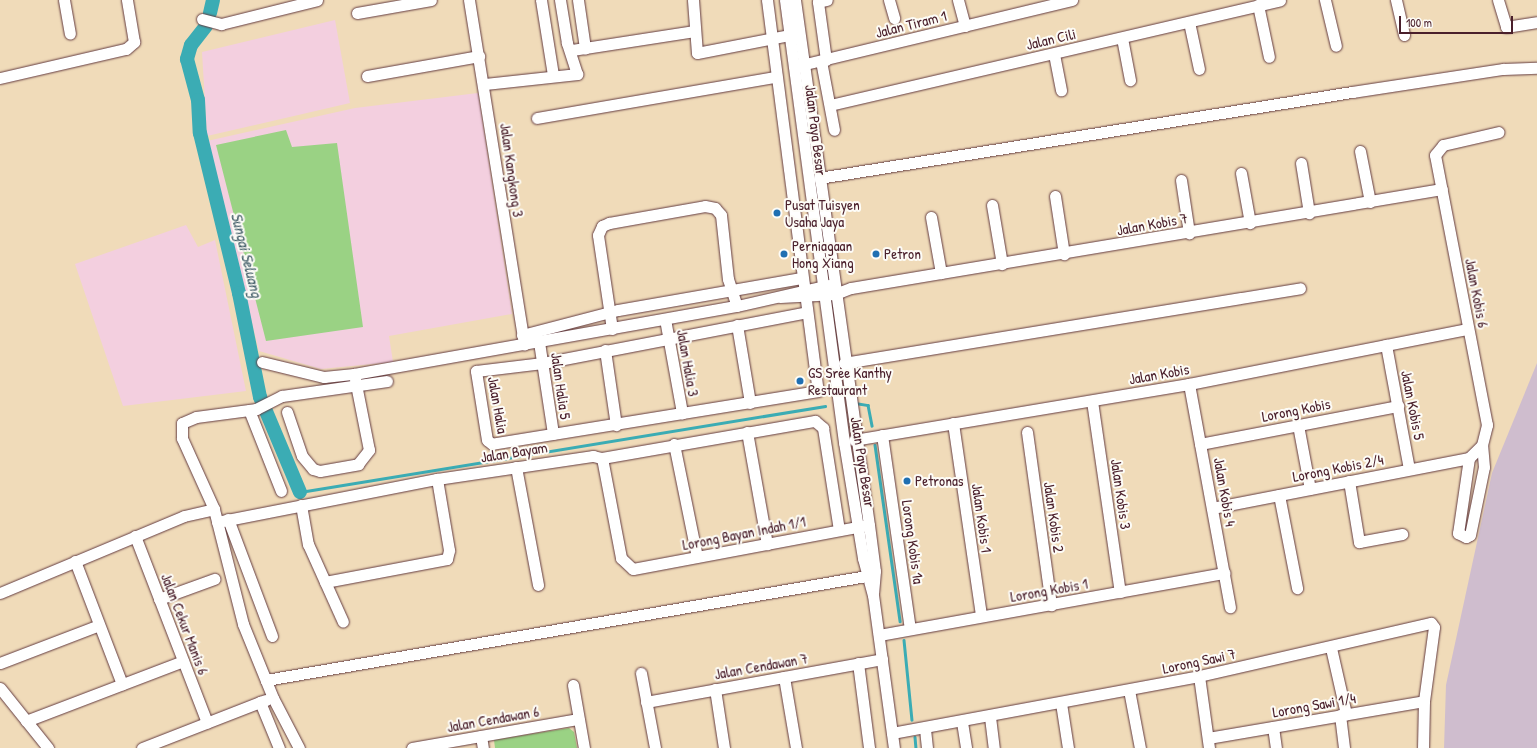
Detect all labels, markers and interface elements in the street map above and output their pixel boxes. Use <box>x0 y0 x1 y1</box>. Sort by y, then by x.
street label: Jalan Tiram 1 <box>874 6 948 42</box>
scale bar <box>1401 8 1515 34</box>
text: 100 m <box>1406 14 1432 31</box>
street label: Jalan Cili <box>1024 25 1078 53</box>
street label: Jalan Paya Besar <box>802 84 830 176</box>
street label: Jalan Kangkong 3 <box>497 122 527 218</box>
place label: Pusat Tuisyen Usaha Jaya <box>785 195 860 230</box>
marker: Pusat Tuisyen Usaha Jaya <box>772 208 782 218</box>
street label: Jalan Kobis 7 <box>1115 209 1189 239</box>
water label: Sungai Seluang <box>227 211 267 299</box>
place label: Perniagaan Hong Xiang <box>792 236 854 271</box>
place label: Petron <box>884 245 921 263</box>
marker: Perniagaan Hong Xiang <box>779 249 789 259</box>
marker: Petron <box>871 249 881 259</box>
street label: Jalan Kobis 6 <box>1461 257 1493 329</box>
street label: Jalan Halia 3 <box>673 328 703 398</box>
street label: Jalan Halia 5 <box>547 351 575 421</box>
street label: Jalan Kobis <box>1128 360 1190 388</box>
place label: GS Sree Kanthy Restaurant <box>808 363 892 398</box>
street label: Jalan Kobis 5 <box>1397 369 1429 441</box>
street label: Jalan Halia <box>484 375 512 435</box>
marker: GS Sree Kanthy Restaurant <box>795 376 805 386</box>
street label: Lorong Kobis <box>1260 395 1332 425</box>
street label: Jalan Paya Besar <box>847 416 879 508</box>
street label: Jalan Bayam <box>479 438 549 466</box>
street label: Lorong Kobis 2/4 <box>1291 450 1385 486</box>
street label: Jalan Kobis 4 <box>1210 456 1240 528</box>
street label: Jalan Kobis 3 <box>1107 458 1135 530</box>
place label: Petronas <box>915 472 964 490</box>
marker: Petronas <box>902 476 912 486</box>
street label: Jalan Kobis 2 <box>1040 480 1068 554</box>
street label: Jalan Kobis 1 <box>968 482 996 554</box>
street label: Lorong Kobis 1a <box>898 499 928 585</box>
street label: Lorong Bayan Indah 1/1 <box>681 512 807 554</box>
street label: Jalan Cekur Manis 6 <box>157 571 213 677</box>
street label: Lorong Kobis 1 <box>1009 574 1089 606</box>
street label: Lorong Sawi 7 <box>1161 644 1237 678</box>
street label: Jalan Cendawan 7 <box>713 649 809 683</box>
street label: Lorong Sawi 1/4 <box>1271 689 1357 721</box>
street label: Jalan Cendawan 6 <box>446 702 540 736</box>

